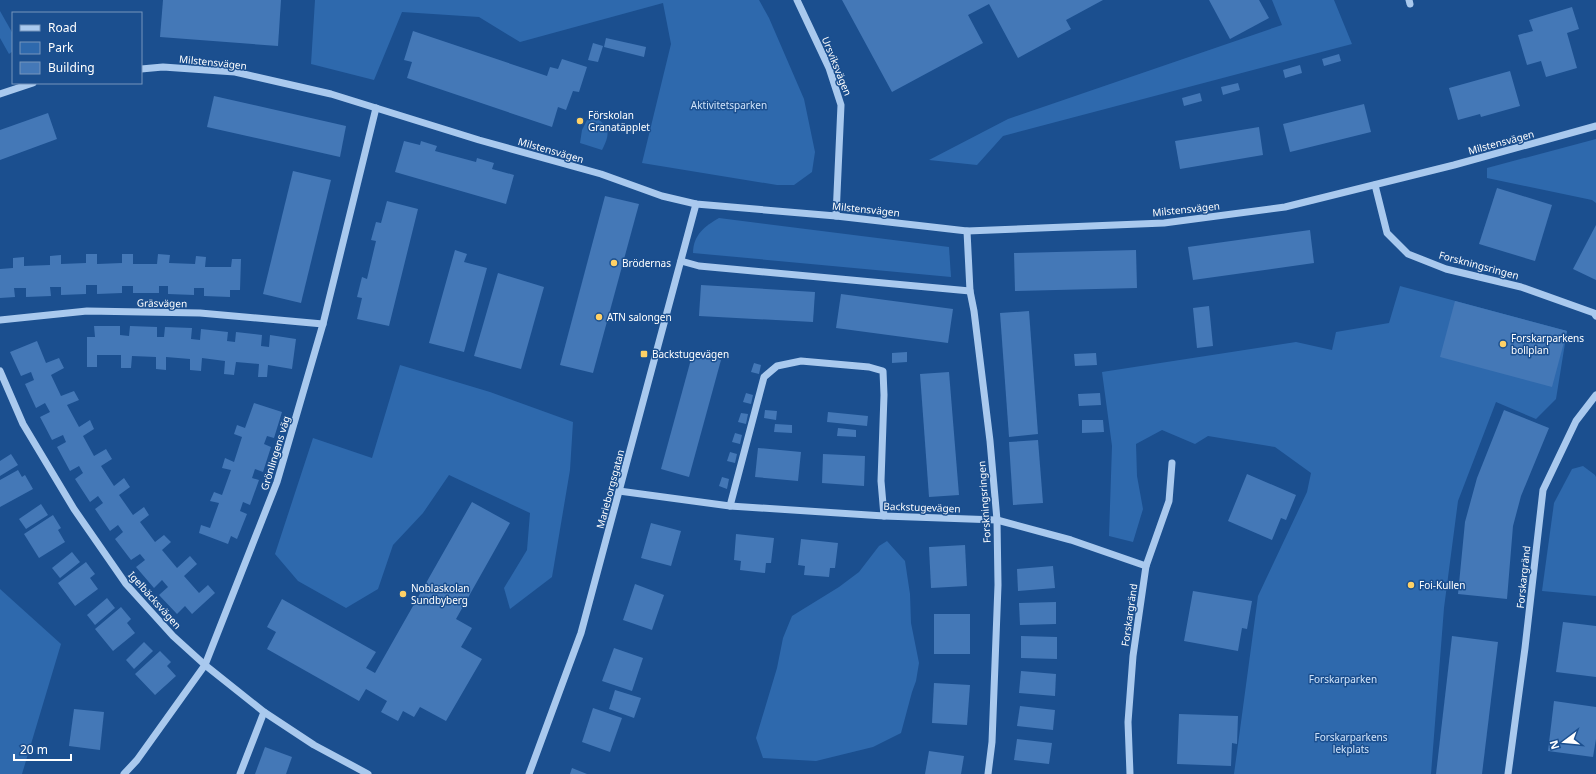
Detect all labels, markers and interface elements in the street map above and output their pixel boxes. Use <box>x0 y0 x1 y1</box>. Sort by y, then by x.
legend <box>12 12 142 84</box>
text: Road <box>48 19 77 36</box>
street label: Ursviksvägen <box>819 34 855 98</box>
text: Park <box>48 39 74 56</box>
street label: Milstensvägen <box>179 51 247 73</box>
text: Building <box>48 59 95 76</box>
park label: Aktivitetsparken <box>691 98 767 112</box>
place label: Förskolan Granatäpplet <box>588 108 650 134</box>
marker: Förskolan Granatäpplet <box>575 116 585 126</box>
street label: Milstensvägen <box>1466 126 1536 158</box>
street label: Milstensvägen <box>516 134 586 166</box>
street label: Milstensvägen <box>832 198 900 220</box>
street label: Milstensvägen <box>1152 198 1220 220</box>
street label: Forskningsringen <box>1437 248 1521 282</box>
place label: Brödernas <box>622 256 671 270</box>
marker: Brödernas <box>609 258 619 268</box>
street label: Gräsvägen <box>137 296 187 310</box>
place label: ATN salongen <box>607 310 672 324</box>
marker: ATN salongen <box>594 312 604 322</box>
place label: Forskarparkens bollplan <box>1511 331 1584 357</box>
marker: Forskarparkens bollplan <box>1498 339 1508 349</box>
place label: Backstugevägen <box>652 347 729 361</box>
marker: Backstugevägen <box>639 349 649 359</box>
street label: Grönlingens väg <box>257 414 293 492</box>
street label: Marieborgsgatan <box>593 448 627 530</box>
street label: Forskningsringen <box>974 460 994 544</box>
street label: Backstugevägen <box>883 499 961 515</box>
street label: Forskargränd <box>1513 545 1533 609</box>
street label: Igelbäcksvägen <box>125 568 185 632</box>
place label: Foi-Kullen <box>1419 578 1465 592</box>
marker: Foi-Kullen <box>1406 580 1416 590</box>
place label: Noblaskolan Sundbyberg <box>411 581 470 607</box>
street label: Forskargränd <box>1118 583 1140 647</box>
marker: Noblaskolan Sundbyberg <box>398 589 408 599</box>
park label: Forskarparken <box>1309 672 1377 686</box>
north arrow <box>1544 722 1584 762</box>
park label: Forskarparkens lekplats <box>1314 730 1388 756</box>
scale bar <box>14 736 71 762</box>
text: N <box>1545 739 1562 751</box>
text: 20 m <box>20 741 48 758</box>

